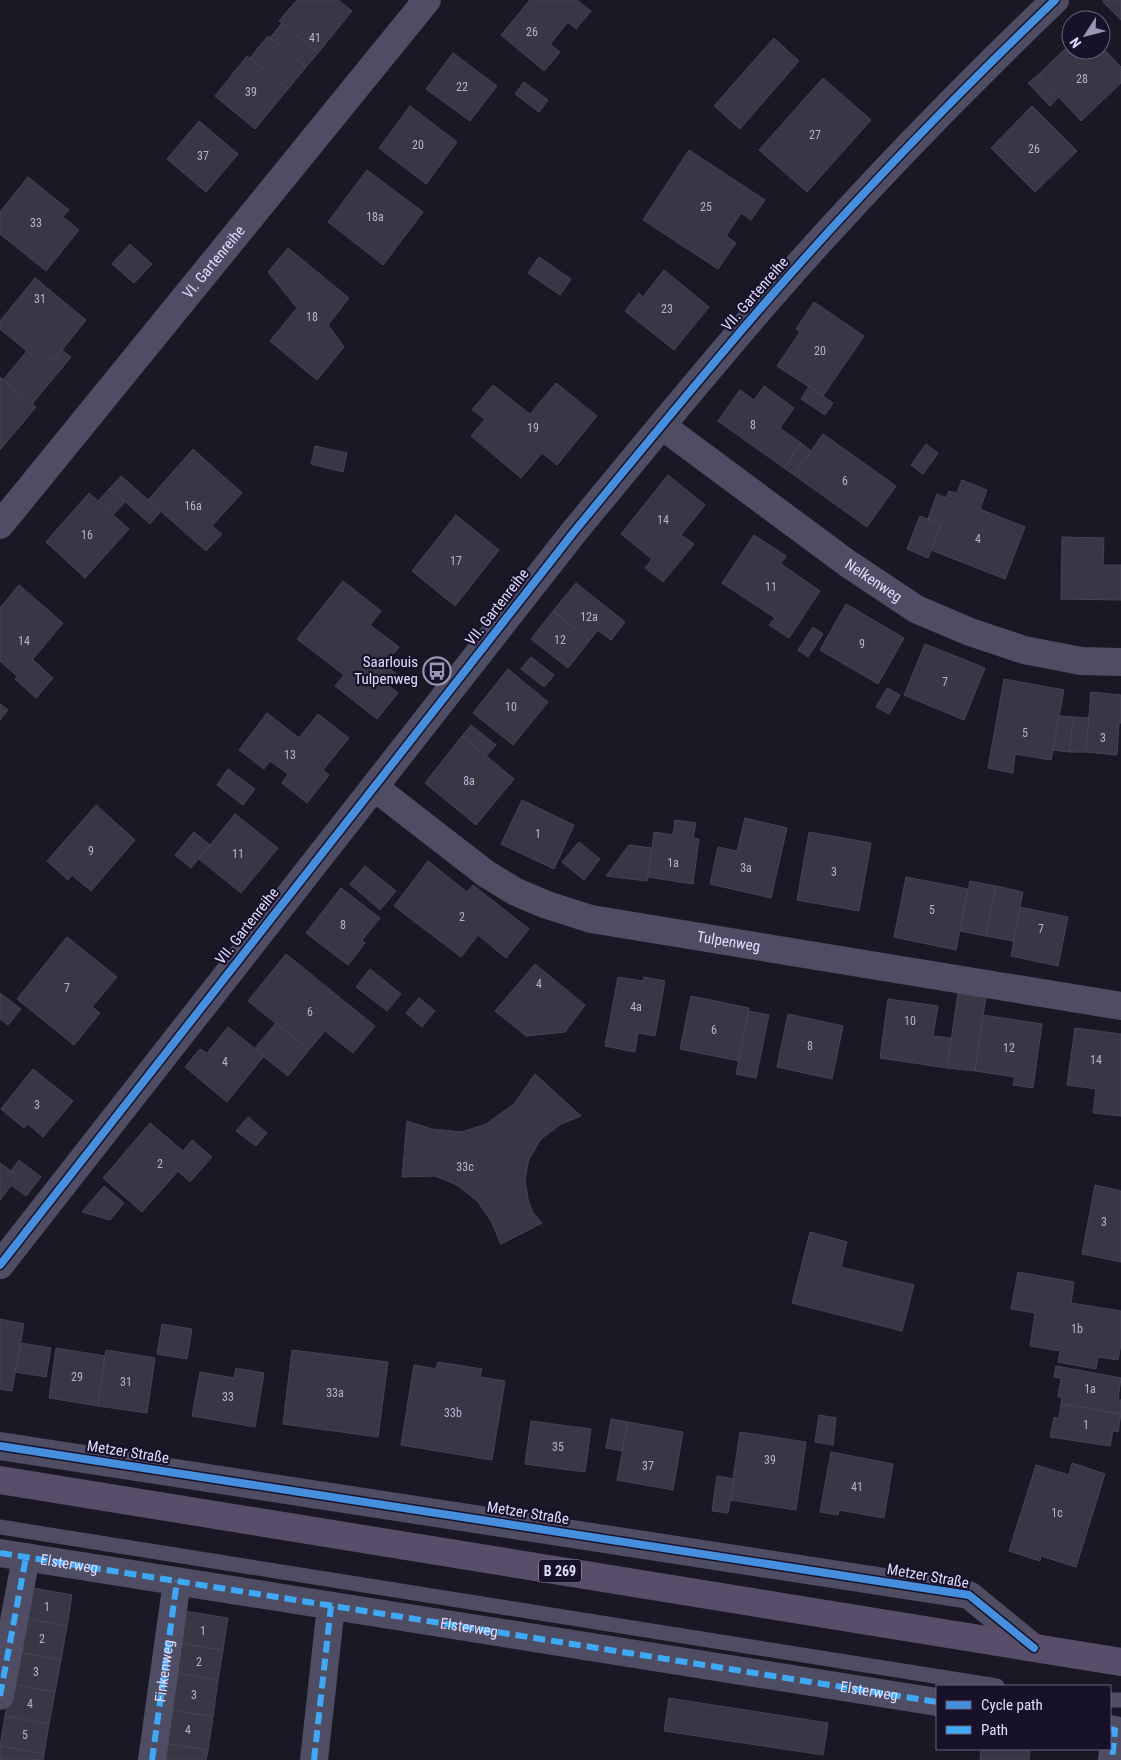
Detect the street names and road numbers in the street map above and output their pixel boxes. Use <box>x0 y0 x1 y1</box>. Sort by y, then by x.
street label: VI. Gartenreihe <box>179 222 249 302</box>
street label: VII. Gartenreihe <box>718 253 792 335</box>
street label: Nelkenweg <box>841 555 905 606</box>
street label: VII. Gartenreihe <box>462 565 532 649</box>
street label: VII. Gartenreihe <box>212 884 282 968</box>
street label: Tulpenweg <box>696 928 761 956</box>
street label: Metzer Straße <box>86 1437 170 1467</box>
street label: Metzer Straße <box>486 1498 570 1528</box>
street label: Elsterweg <box>39 1551 99 1577</box>
road number: B 269 <box>539 1560 581 1582</box>
street label: Metzer Straße <box>886 1560 970 1592</box>
street label: Elsterweg <box>439 1614 499 1641</box>
street label: Finkenweg <box>151 1638 178 1703</box>
street label: Elsterweg <box>839 1678 899 1705</box>

